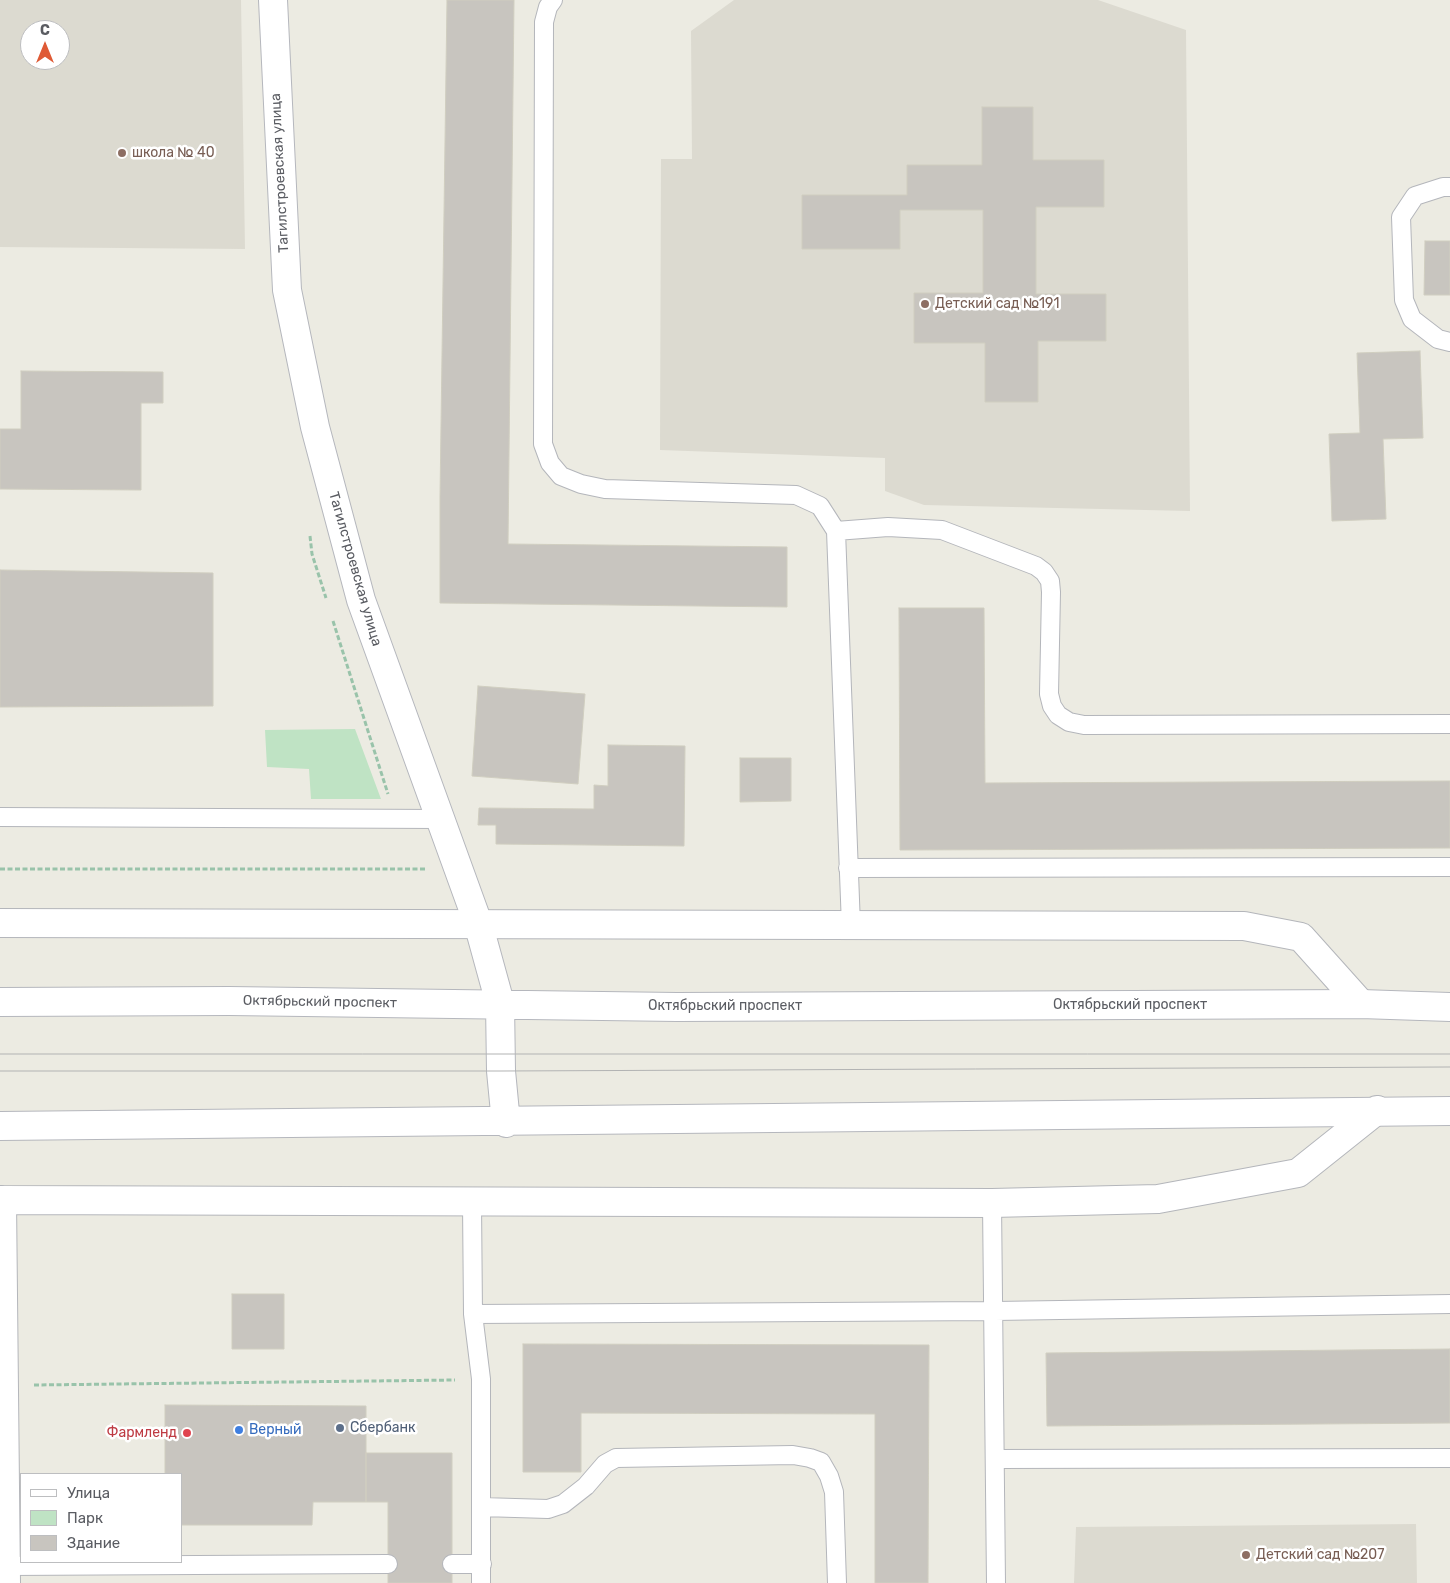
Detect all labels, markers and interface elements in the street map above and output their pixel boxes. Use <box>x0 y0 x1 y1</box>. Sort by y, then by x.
north arrow <box>20 20 70 70</box>
text: С <box>40 22 50 39</box>
street label: Тагилстроевская улица <box>267 93 293 253</box>
place label: школа № 40 <box>132 145 215 161</box>
marker: школа № 40 <box>116 147 128 159</box>
place label: Детский сад №191 <box>935 296 1059 312</box>
marker: Детский сад №191 <box>919 298 931 310</box>
street label: Тагилстроевская улица <box>325 490 385 648</box>
street label: Октябрьский проспект <box>243 992 397 1012</box>
street label: Октябрьский проспект <box>1053 997 1207 1013</box>
street label: Октябрьский проспект <box>648 998 802 1014</box>
place label: Сбербанк <box>350 1420 416 1436</box>
place label: Верный <box>249 1422 301 1438</box>
marker: Сбербанк <box>334 1422 346 1434</box>
marker: Верный <box>233 1424 245 1436</box>
place label: Фармленд <box>107 1425 177 1441</box>
marker: Фармленд <box>181 1427 193 1439</box>
legend <box>20 1473 182 1563</box>
text: Улица <box>67 1484 110 1502</box>
text: Парк <box>67 1509 103 1527</box>
text: Здание <box>67 1534 120 1552</box>
place label: Детский сад №207 <box>1256 1547 1384 1563</box>
marker: Детский сад №207 <box>1240 1549 1252 1561</box>

